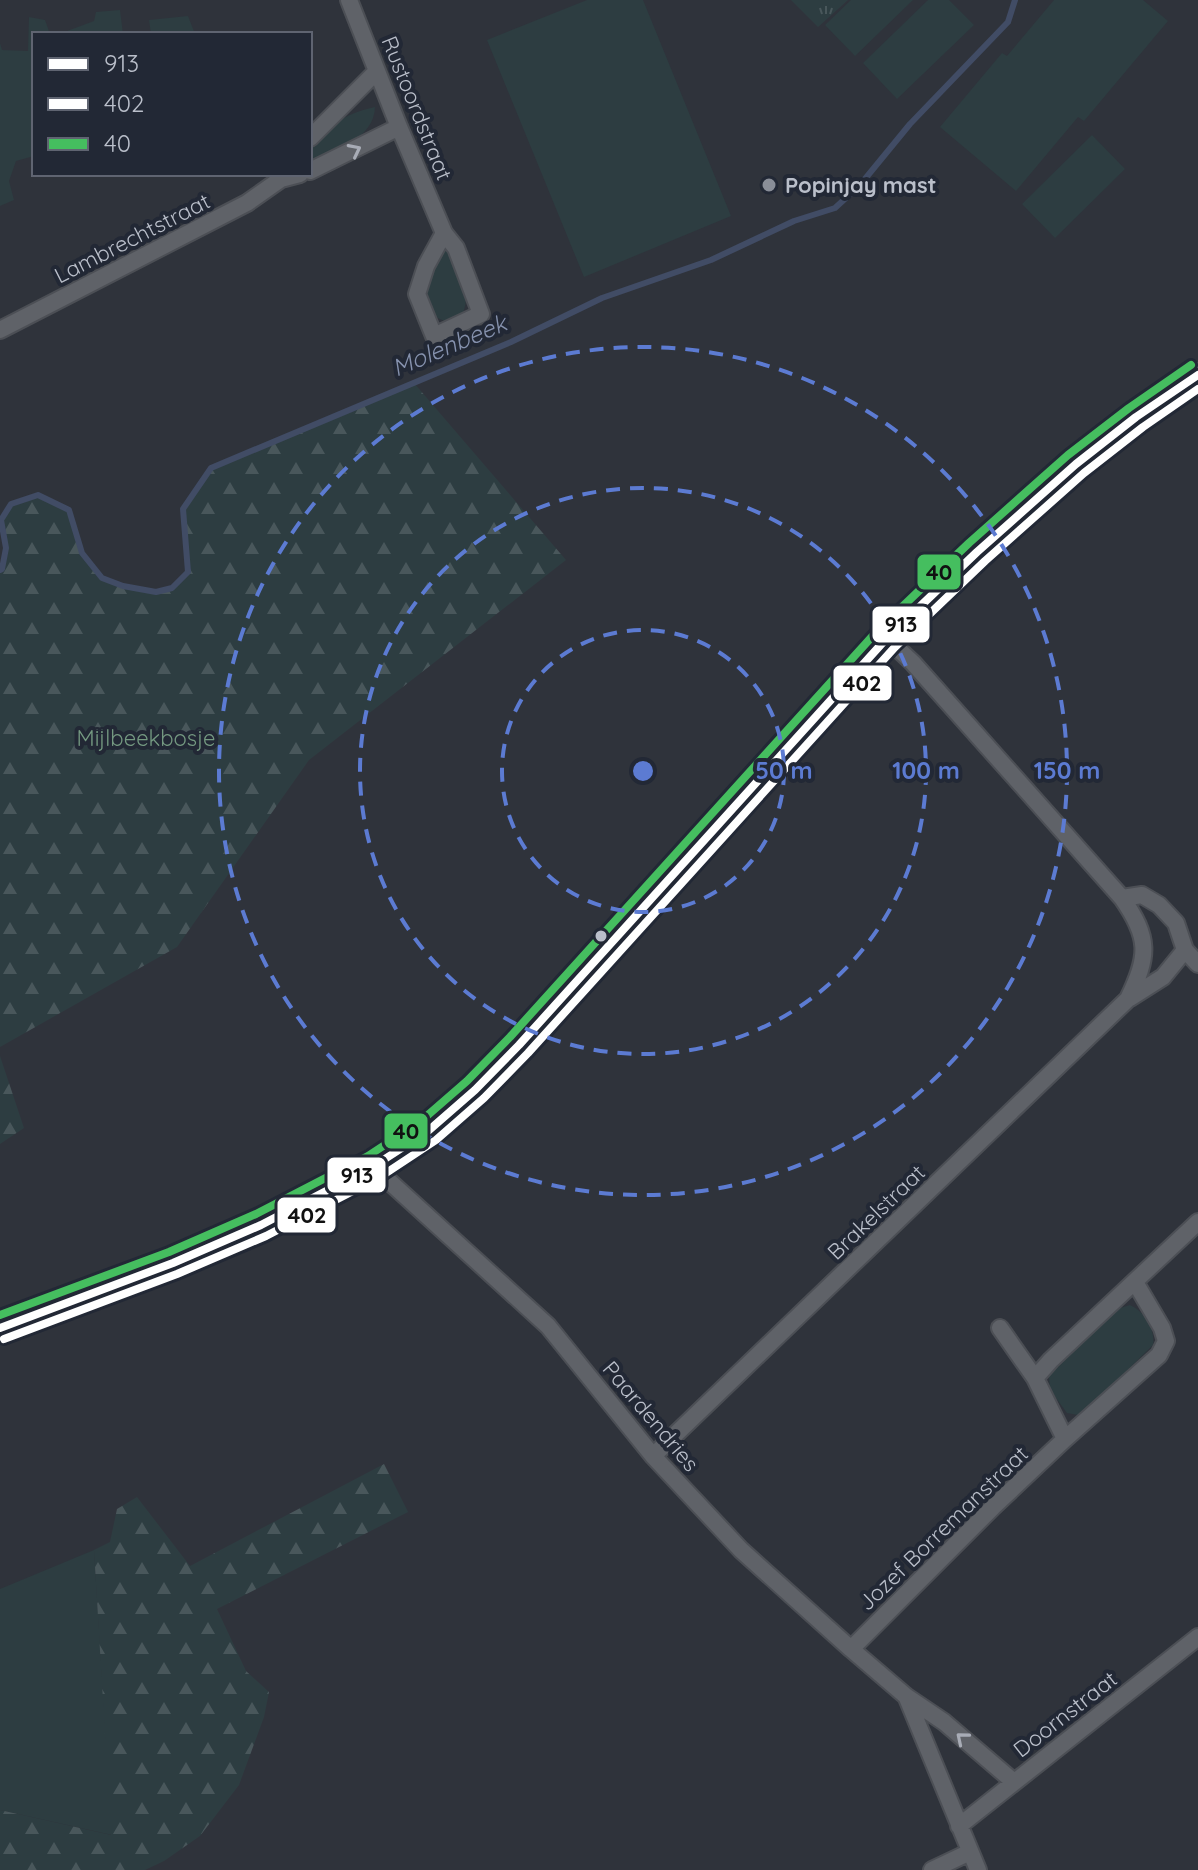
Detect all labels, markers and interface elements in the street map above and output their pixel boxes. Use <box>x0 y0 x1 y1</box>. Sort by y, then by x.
legend <box>32 32 312 176</box>
street label: Rustoordstraat <box>375 32 459 184</box>
text: 913 <box>104 48 139 78</box>
text: 402 <box>104 88 144 118</box>
text: 40 <box>104 128 131 158</box>
one-way arrow <box>346 144 361 159</box>
place label: Popinjay mast <box>785 171 937 199</box>
marker: Popinjay mast <box>760 176 778 194</box>
street label: Lambrechtstraat <box>49 187 215 289</box>
water label: Molenbeek <box>387 307 513 383</box>
line badge: 40 <box>916 553 962 591</box>
text: 40 <box>926 558 952 586</box>
line badge: 913 <box>871 605 931 644</box>
text: 913 <box>885 610 917 638</box>
line badge: 402 <box>832 664 893 702</box>
text: 402 <box>843 669 881 697</box>
park label: Mijlbeekbosje <box>76 724 216 752</box>
text: 50 m <box>755 755 813 785</box>
text: 100 m <box>892 755 960 785</box>
text: 150 m <box>1034 755 1100 785</box>
centre of rings <box>629 757 657 785</box>
unlabelled marker <box>593 928 609 944</box>
line badge: 40 <box>383 1112 429 1150</box>
text: 40 <box>393 1117 419 1145</box>
line badge: 913 <box>326 1156 387 1194</box>
street label: Brakelstraat <box>821 1159 931 1265</box>
text: 913 <box>341 1161 373 1189</box>
line badge: 402 <box>276 1196 337 1234</box>
text: 402 <box>288 1201 326 1229</box>
street label: Paardendries <box>597 1355 705 1477</box>
street label: Jozef Borremanstraat <box>852 1440 1034 1616</box>
street label: Doornstraat <box>1007 1665 1123 1763</box>
one-way arrow <box>956 1733 971 1748</box>

